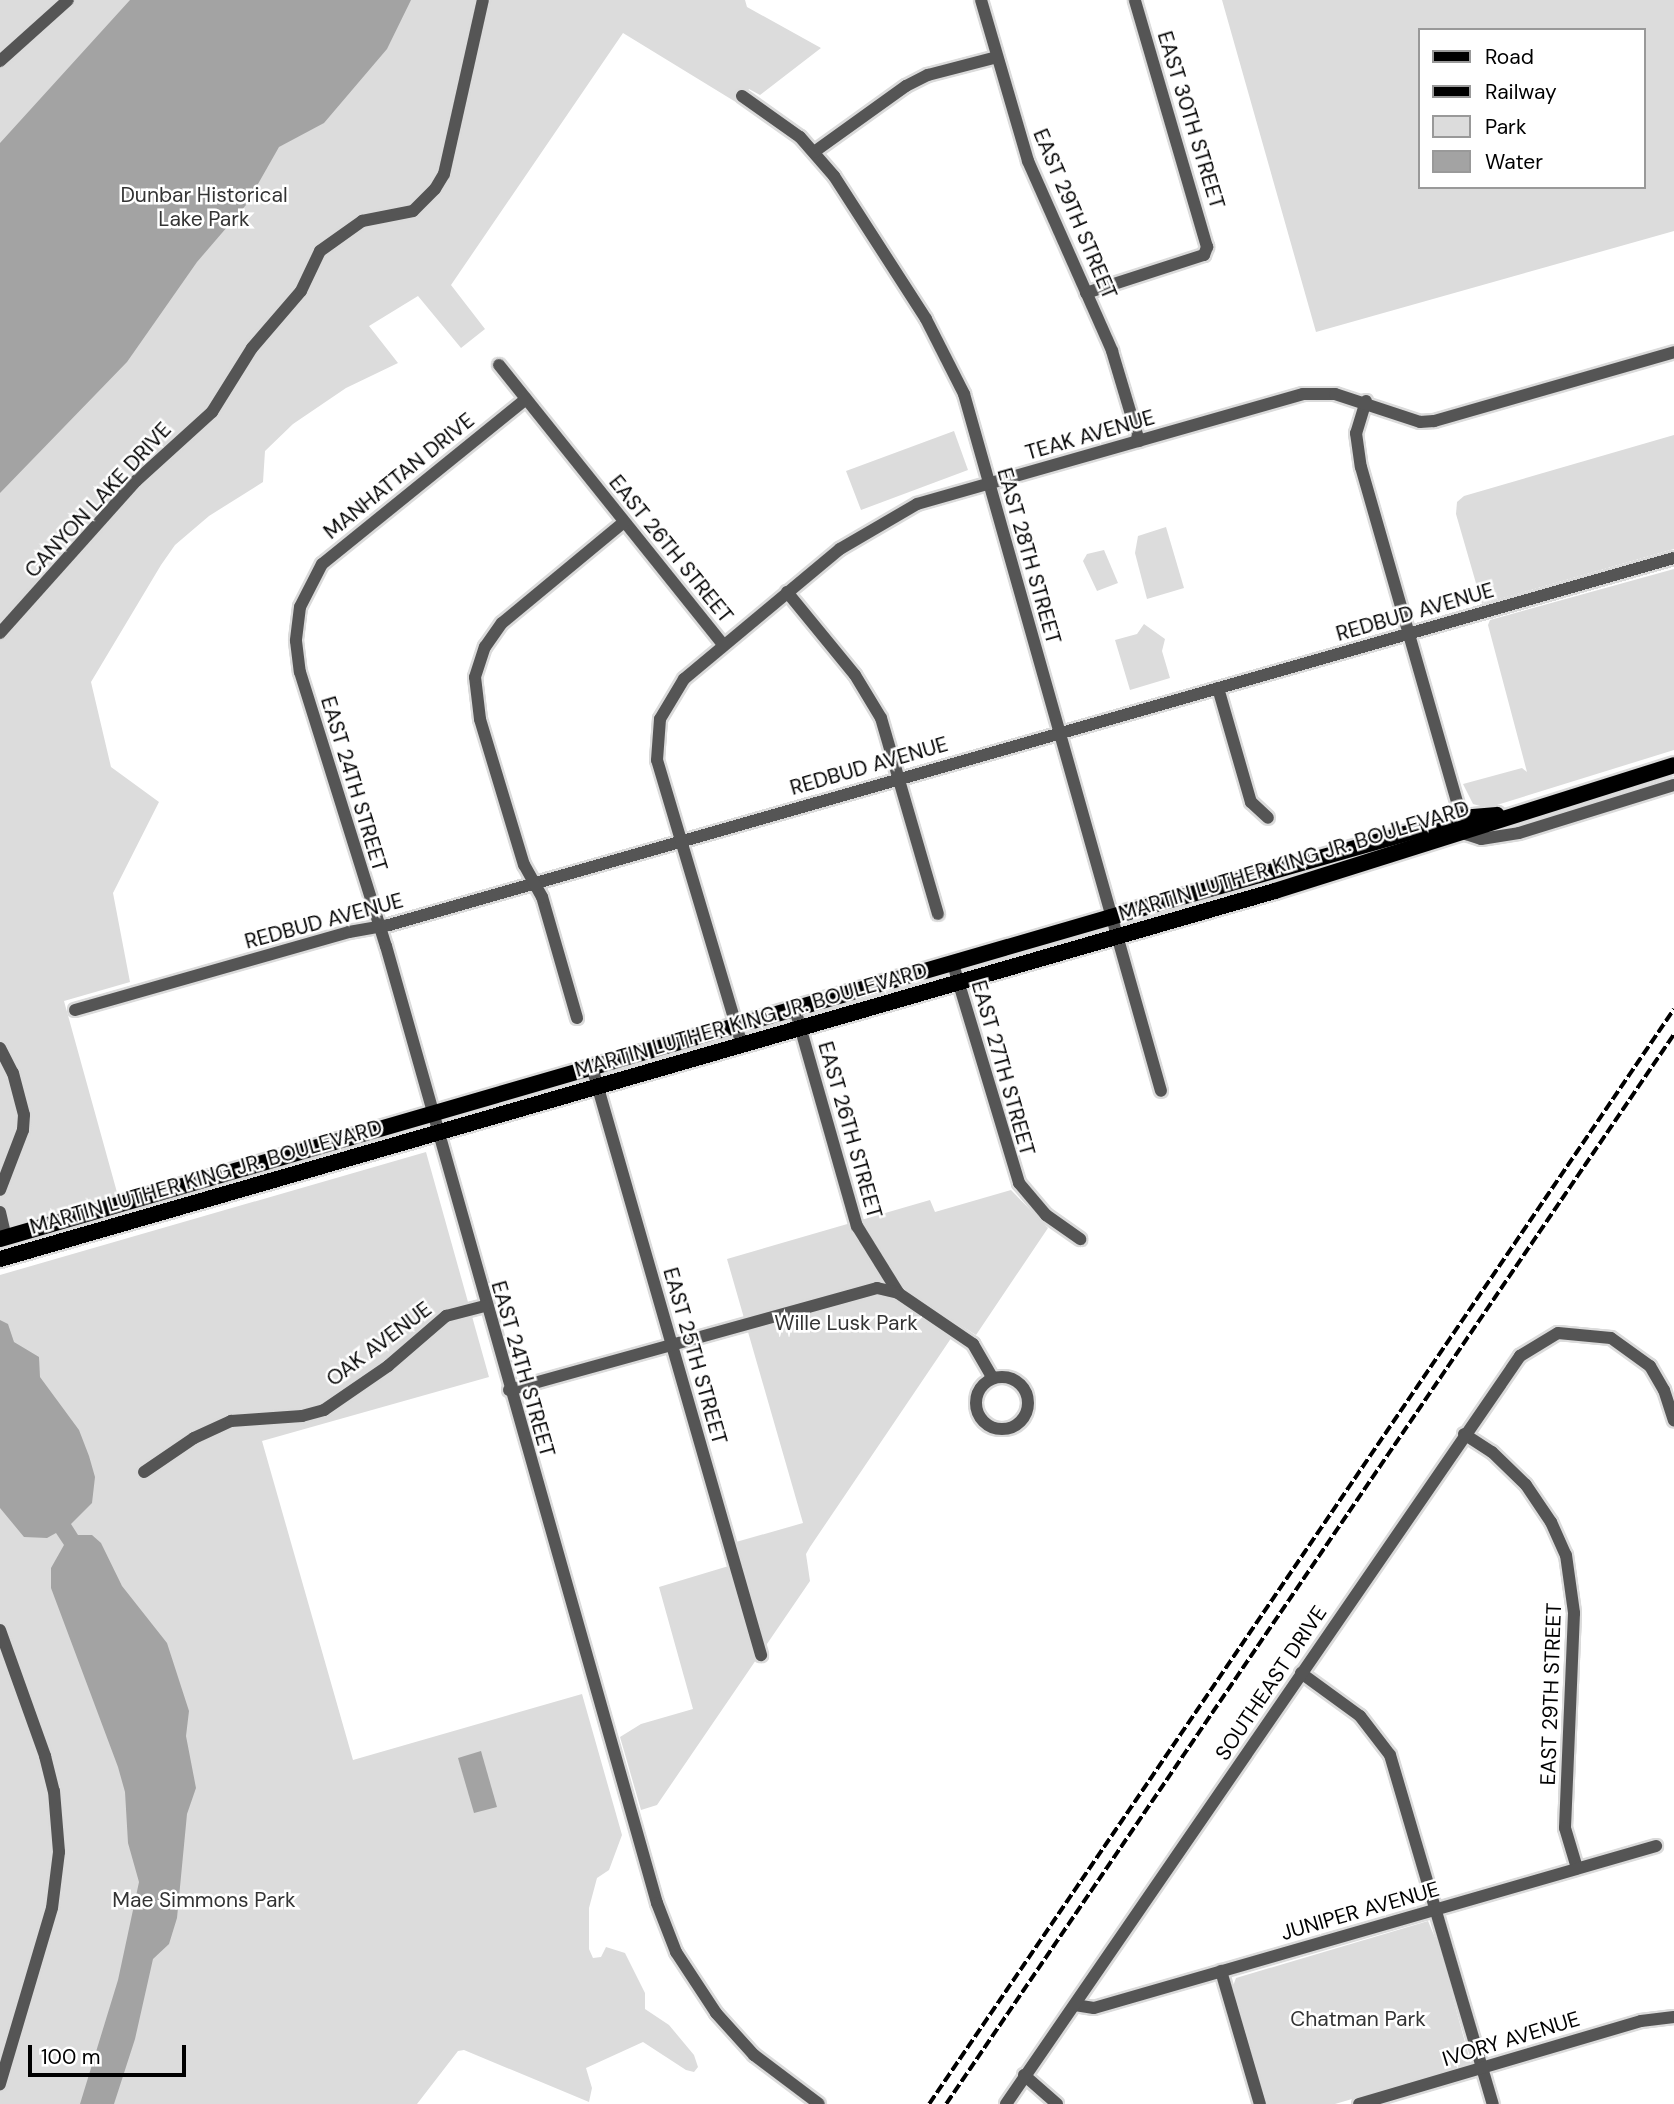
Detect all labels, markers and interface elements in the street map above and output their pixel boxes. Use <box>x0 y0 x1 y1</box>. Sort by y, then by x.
street label: EAST 30TH STREET <box>1152 28 1230 212</box>
legend <box>1418 28 1646 189</box>
text: Road <box>1485 43 1534 71</box>
text: Railway <box>1485 78 1557 106</box>
text: Park <box>1485 113 1526 141</box>
street label: EAST 29TH STREET <box>1028 125 1122 303</box>
text: Water <box>1485 148 1543 176</box>
park label: Dunbar Historical Lake Park <box>120 182 288 232</box>
street label: TEAK AVENUE <box>1022 405 1158 465</box>
street label: MANHATTAN DRIVE <box>319 408 479 544</box>
street label: CANYON LAKE DRIVE <box>20 417 176 583</box>
street label: EAST 28TH STREET <box>992 465 1066 647</box>
street label: EAST 26TH STREET <box>604 470 738 628</box>
street label: REDBUD AVENUE <box>1333 577 1497 647</box>
street label: EAST 24TH STREET <box>315 693 393 875</box>
street label: REDBUD AVENUE <box>787 731 951 801</box>
street label: MARTIN LUTHER KING JR. BOULEVARD <box>1116 796 1472 926</box>
street label: REDBUD AVENUE <box>242 888 406 954</box>
street label: MARTIN LUTHER KING JR. BOULEVARD <box>572 958 930 1082</box>
street label: EAST 27TH STREET <box>966 977 1040 1159</box>
street label: EAST 26TH STREET <box>813 1039 887 1221</box>
street label: MARTIN LUTHER KING JR. BOULEVARD <box>27 1115 385 1239</box>
street label: EAST 25TH STREET <box>658 1265 732 1447</box>
street label: EAST 24TH STREET <box>486 1278 560 1460</box>
street label: OAK AVENUE <box>322 1296 436 1392</box>
park label: Wille Lusk Park <box>774 1310 918 1336</box>
street label: SOUTHEAST DRIVE <box>1210 1601 1332 1765</box>
street label: EAST 29TH STREET <box>1535 1602 1567 1786</box>
street label: JUNIPER AVENUE <box>1278 1876 1442 1946</box>
park label: Mae Simmons Park <box>112 1887 296 1913</box>
park label: Chatman Park <box>1290 2006 1426 2032</box>
street label: IVORY AVENUE <box>1439 2006 1583 2072</box>
scale bar <box>32 2030 189 2074</box>
text: 100 m <box>41 2043 101 2071</box>

